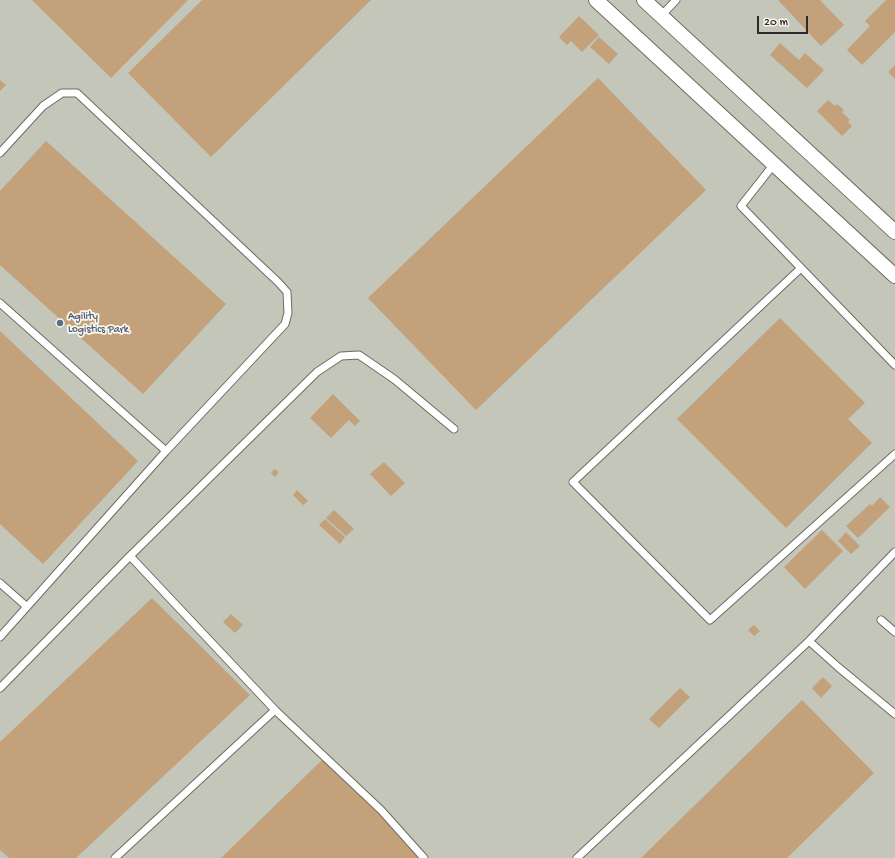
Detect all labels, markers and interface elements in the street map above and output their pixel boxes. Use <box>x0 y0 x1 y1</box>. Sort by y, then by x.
scale bar <box>759 8 810 34</box>
text: 20 m <box>764 16 788 30</box>
place label: Agility Logistics Park <box>68 310 129 336</box>
marker: Agility Logistics Park <box>55 318 65 328</box>

